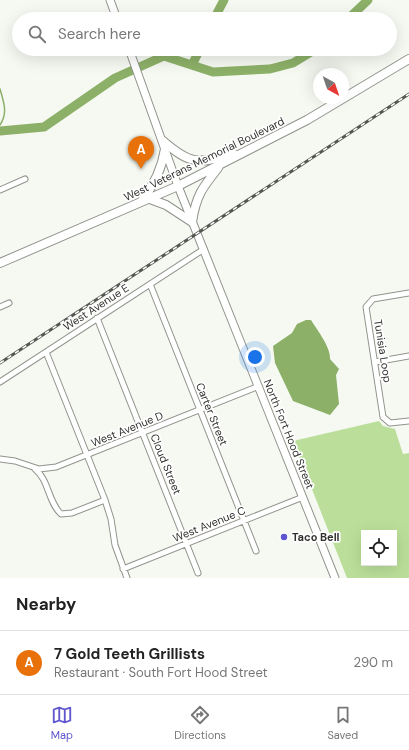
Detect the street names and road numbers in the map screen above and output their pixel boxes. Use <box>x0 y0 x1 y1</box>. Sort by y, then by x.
street label: West Veterans Memorial Boulevard <box>121 114 287 204</box>
street label: West Avenue E <box>61 281 131 333</box>
street label: Tunisia Loop <box>371 319 395 384</box>
street label: North Fort Hood Street <box>261 377 317 491</box>
street label: Carter Street <box>193 381 231 447</box>
street label: West Avenue D <box>89 408 166 450</box>
street label: Cloud Street <box>147 432 185 496</box>
street label: West Avenue C <box>171 503 247 545</box>

